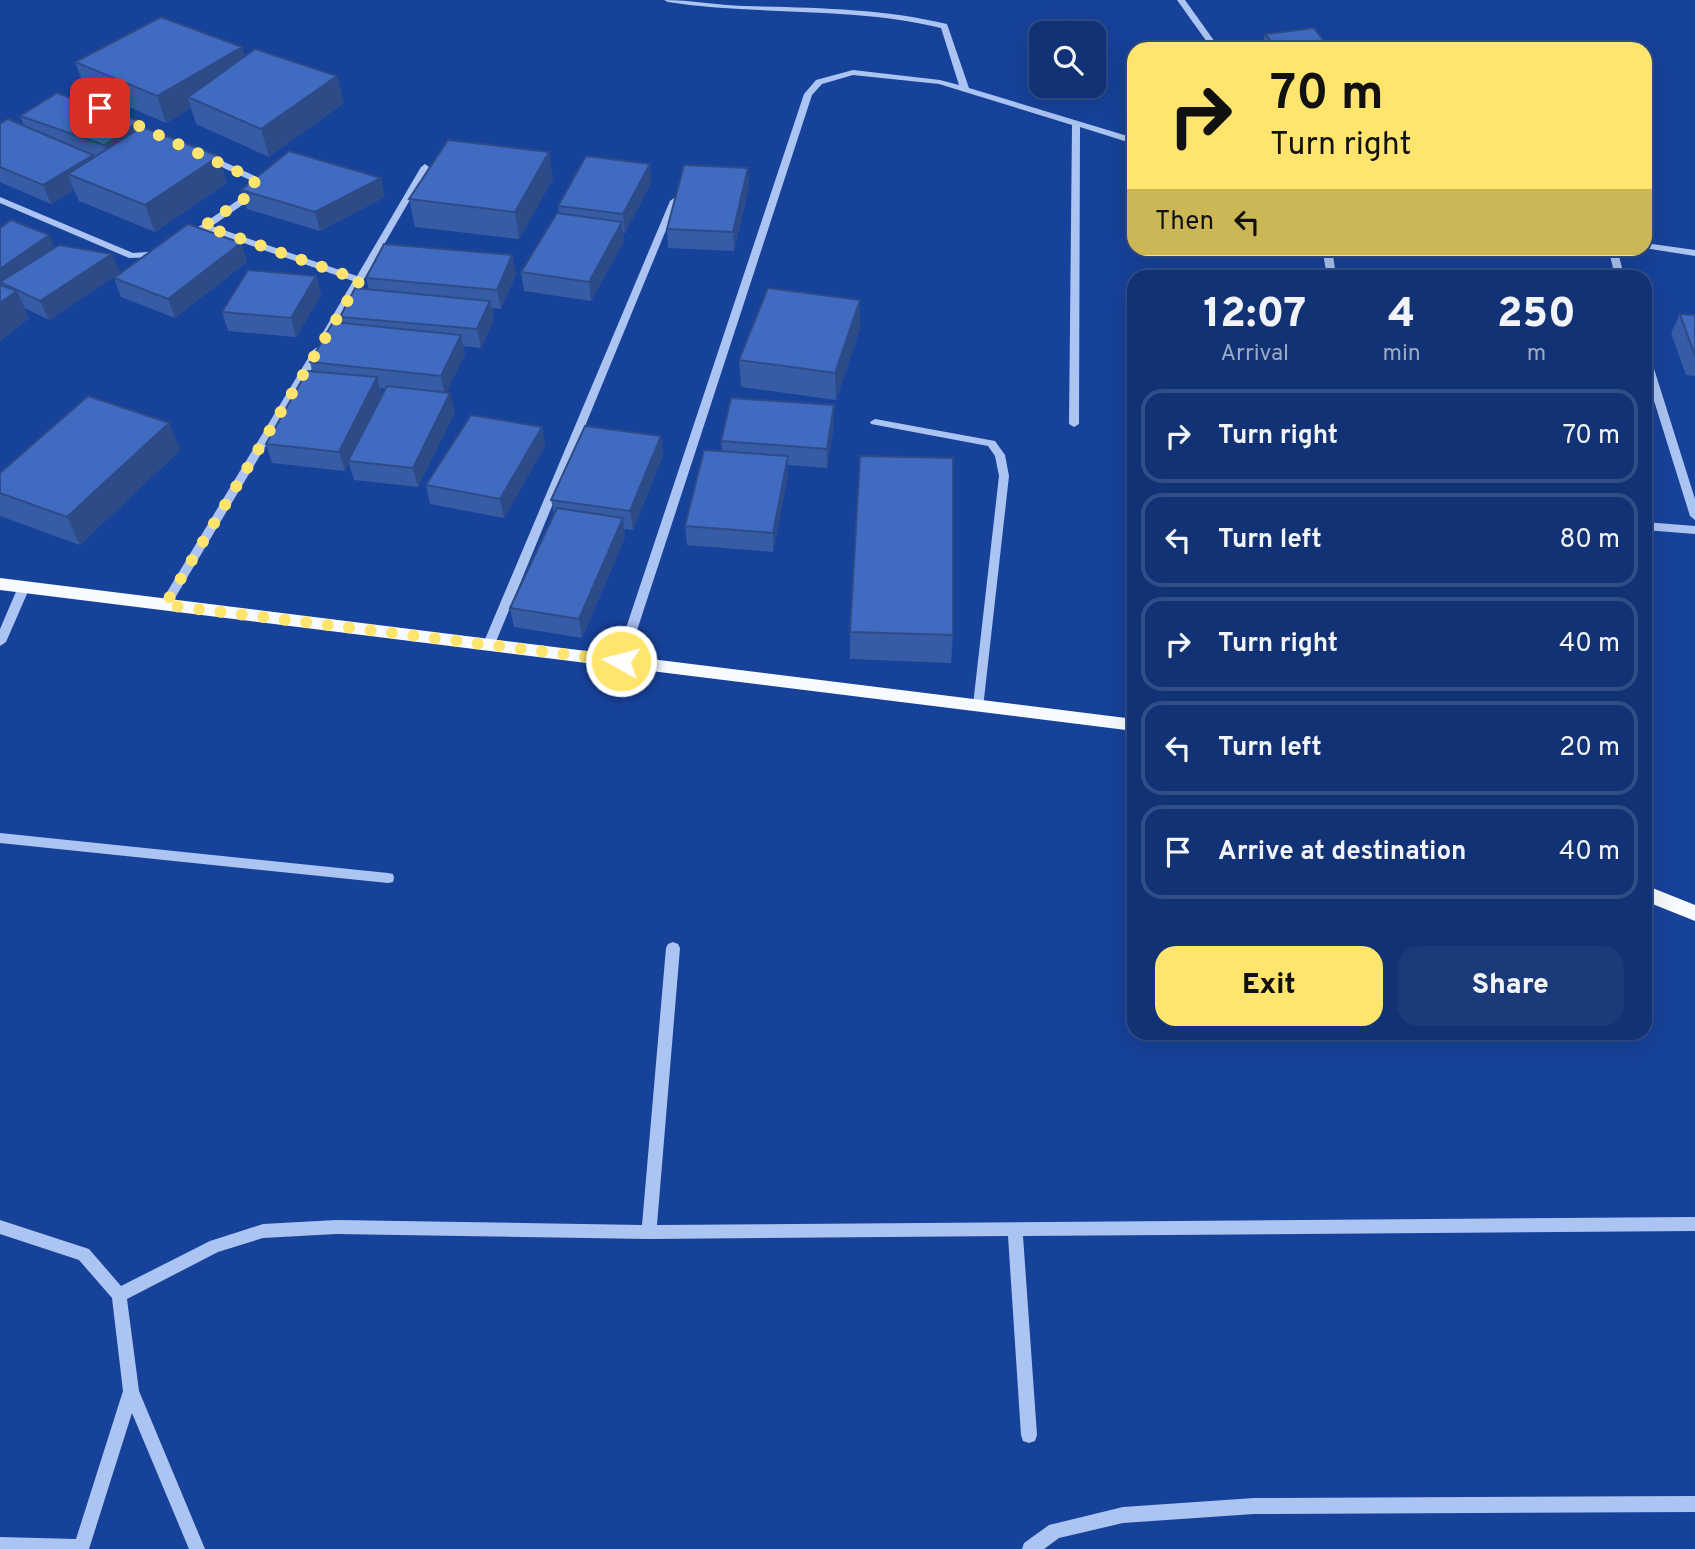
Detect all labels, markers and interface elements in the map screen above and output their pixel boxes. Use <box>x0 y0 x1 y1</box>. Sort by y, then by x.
map controls <box>1029 21 1106 98</box>
button: search <box>1029 21 1106 98</box>
text: 70 m <box>1270 65 1384 127</box>
icon: right <box>1155 70 1246 161</box>
pin <box>70 78 130 138</box>
icon: arrive <box>81 89 119 127</box>
text: Turn right <box>1270 126 1412 166</box>
icon: left <box>1228 203 1266 241</box>
text: Then <box>1155 206 1214 239</box>
text: 12:07 <box>1203 289 1306 342</box>
text: 4 <box>1388 289 1415 342</box>
text: 250 <box>1497 289 1576 342</box>
text: Arrival <box>1220 340 1289 369</box>
text: min <box>1382 340 1421 369</box>
text: m <box>1527 340 1546 369</box>
icon: right <box>1159 417 1197 455</box>
text: Turn right <box>1218 420 1338 453</box>
text: 70 m <box>1562 420 1620 453</box>
icon: left <box>1159 521 1197 559</box>
text: Turn left <box>1218 524 1322 557</box>
text: 80 m <box>1560 524 1620 557</box>
position arrow <box>584 624 658 698</box>
icon: right <box>1159 625 1197 663</box>
text: Turn right <box>1218 628 1338 661</box>
text: 40 m <box>1559 628 1620 661</box>
icon: left <box>1159 729 1197 767</box>
text: Turn left <box>1218 732 1322 765</box>
text: 20 m <box>1559 732 1620 765</box>
icon: arrive <box>1159 833 1197 871</box>
text: Arrive at destination <box>1218 836 1466 869</box>
text: 40 m <box>1559 836 1620 869</box>
button: Exit <box>1155 946 1383 1026</box>
button: Share <box>1397 946 1624 1026</box>

